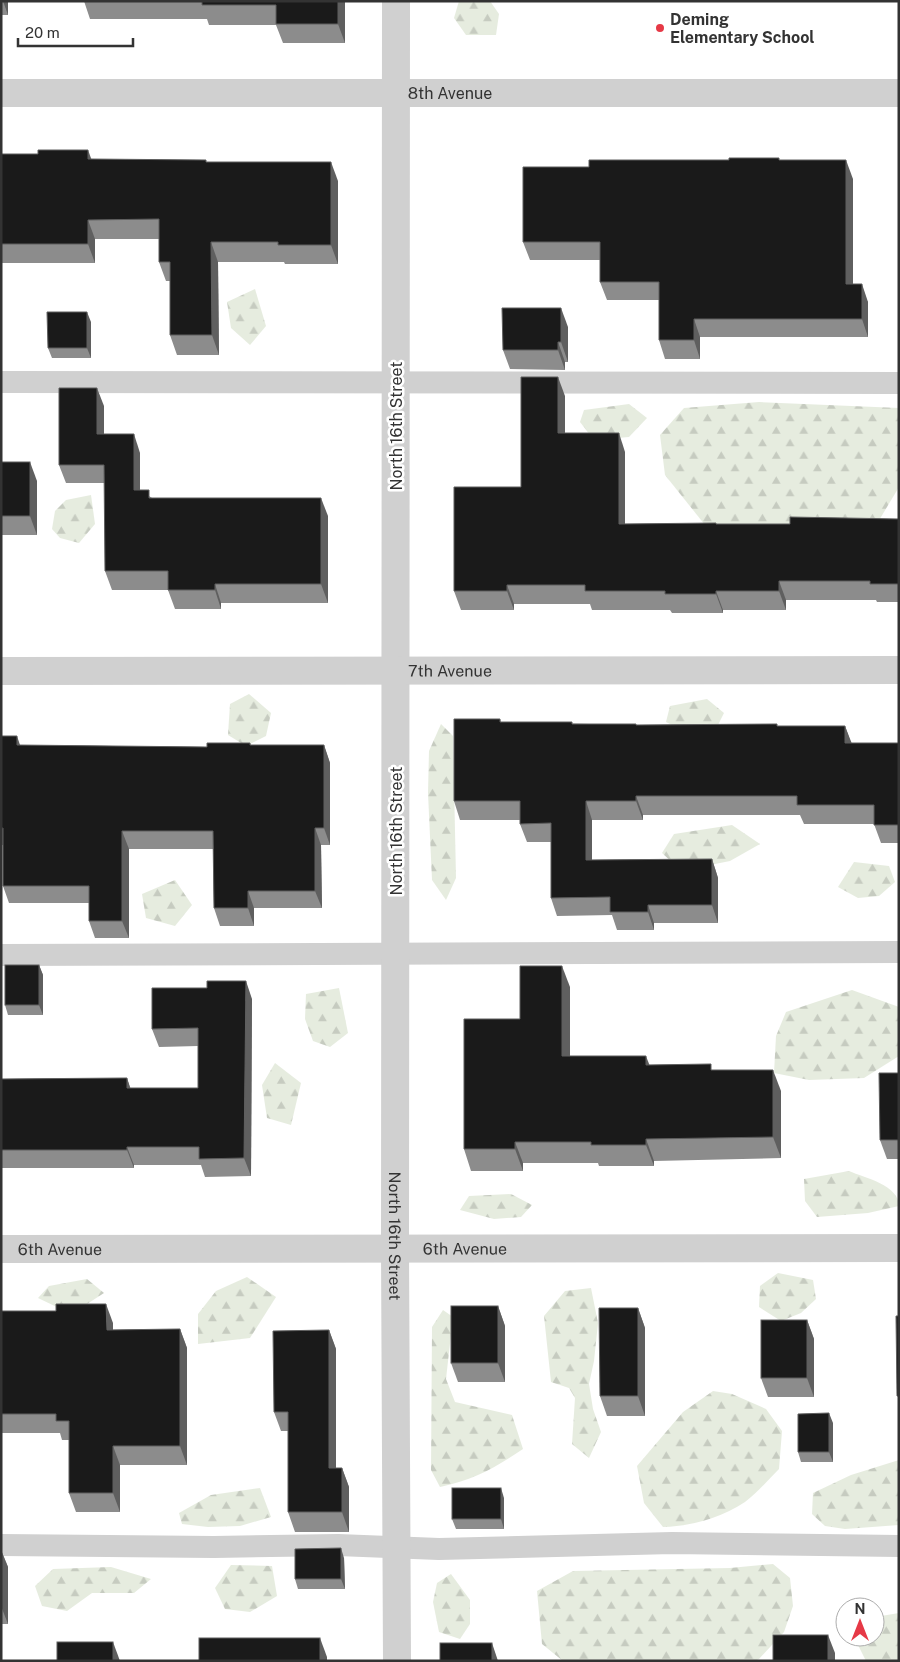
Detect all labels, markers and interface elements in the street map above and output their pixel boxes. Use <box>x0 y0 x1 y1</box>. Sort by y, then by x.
place label: Deming Elementary School <box>670 10 815 47</box>
scale bar <box>18 15 132 47</box>
marker: Deming Elementary School <box>654 22 666 34</box>
text: 20 m <box>25 24 60 41</box>
street label: 8th Avenue <box>408 84 492 103</box>
street label: North 16th Street <box>387 362 406 490</box>
street label: 7th Avenue <box>408 661 492 681</box>
street label: North 16th Street <box>387 767 406 895</box>
street label: North 16th Street <box>385 1171 404 1301</box>
street label: 6th Avenue <box>423 1239 507 1259</box>
street label: 6th Avenue <box>18 1240 102 1259</box>
north arrow <box>835 1597 885 1647</box>
text: N <box>855 1601 865 1617</box>

